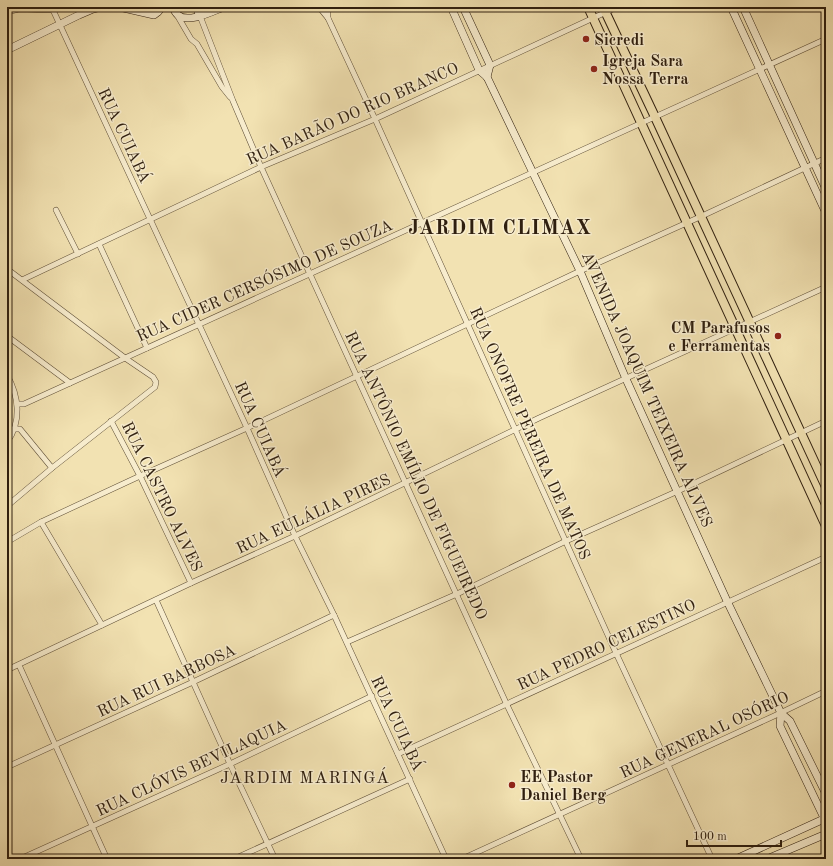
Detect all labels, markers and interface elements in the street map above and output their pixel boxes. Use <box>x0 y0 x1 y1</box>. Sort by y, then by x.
place label: Sicredi <box>594 33 644 49</box>
marker: Sicredi <box>581 34 591 44</box>
place label: Igreja Sara Nossa Terra <box>602 54 689 88</box>
street label: RUA BARÃO DO RIO BRANCO <box>243 57 461 169</box>
marker: Igreja Sara Nossa Terra <box>589 64 599 74</box>
street label: RUA CUIABÁ <box>94 84 156 186</box>
street label: RUA CIDER CERSÓSIMO DE SOUZA <box>132 213 395 346</box>
district label: JARDIM CLIMAX <box>408 219 592 239</box>
street label: AVENIDA JOAQUIM TEIXEIRA ALVES <box>578 250 714 530</box>
street label: RUA ONOFRE PEREIRA DE MATOS <box>466 305 592 563</box>
place label: CM Parafusos e Ferramentas <box>668 321 770 355</box>
street label: RUA ANTÔNIO EMÍLIO DE FIGUEIREDO <box>341 328 493 622</box>
marker: CM Parafusos e Ferramentas <box>773 331 783 341</box>
street label: RUA CUIABÁ <box>231 378 291 480</box>
street label: RUA CASTRO ALVES <box>118 419 204 574</box>
street label: RUA EULÁLIA PIRES <box>232 468 394 558</box>
street label: RUA PEDRO CELESTINO <box>515 597 698 694</box>
street label: RUA RUI BARBOSA <box>95 643 239 721</box>
street label: RUA CUIABÁ <box>367 672 429 774</box>
street label: RUA GENERAL OSÓRIO <box>616 685 792 782</box>
street label: RUA CLÓVIS BEVILAQUIA <box>92 713 290 820</box>
district label: JARDIM MARINGÁ <box>220 767 390 787</box>
place label: EE Pastor Daniel Berg <box>520 770 606 804</box>
marker: EE Pastor Daniel Berg <box>507 780 517 790</box>
scale bar <box>687 822 781 848</box>
text: 100 m <box>693 831 727 843</box>

